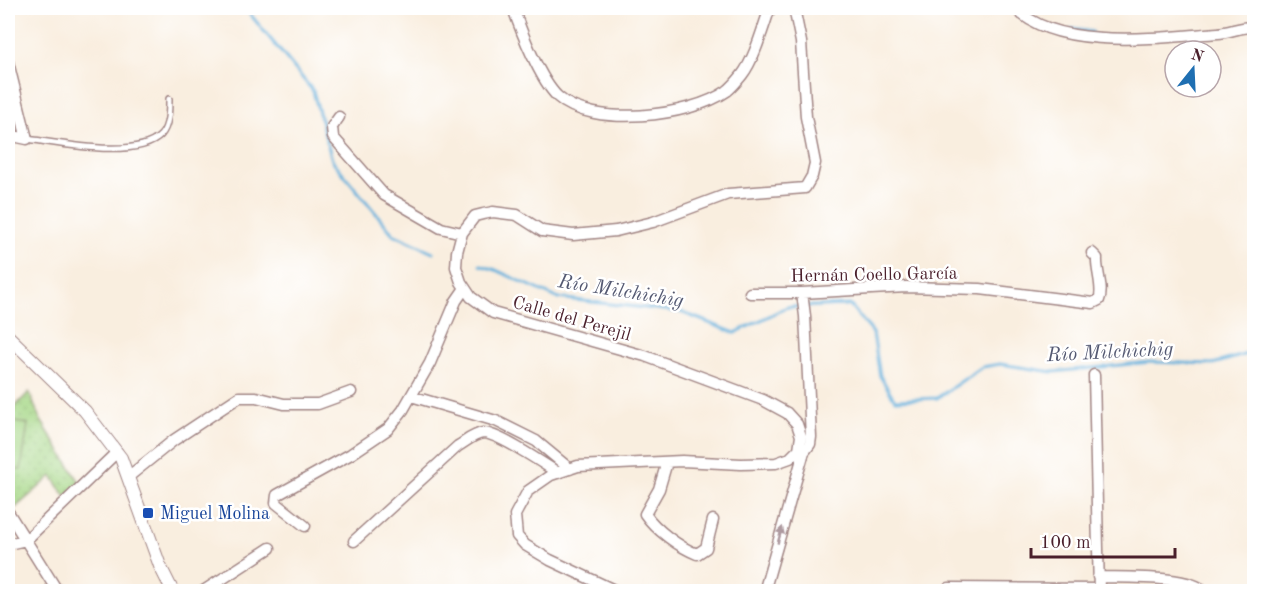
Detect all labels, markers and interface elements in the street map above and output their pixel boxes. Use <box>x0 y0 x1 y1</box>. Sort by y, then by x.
north arrow <box>1163 39 1223 99</box>
text: N <box>1189 47 1206 66</box>
street label: Hernán Coello García <box>790 265 958 285</box>
water label: Río Milchichig <box>556 272 685 312</box>
street label: Calle del Perejil <box>510 293 633 345</box>
water label: Río Milchichig <box>1045 340 1174 366</box>
place label: Miguel Molina <box>160 505 270 523</box>
marker: Miguel Molina <box>141 506 155 520</box>
scale bar <box>1031 521 1175 559</box>
one-way arrow <box>776 526 785 544</box>
text: 100 m <box>1040 534 1091 552</box>

